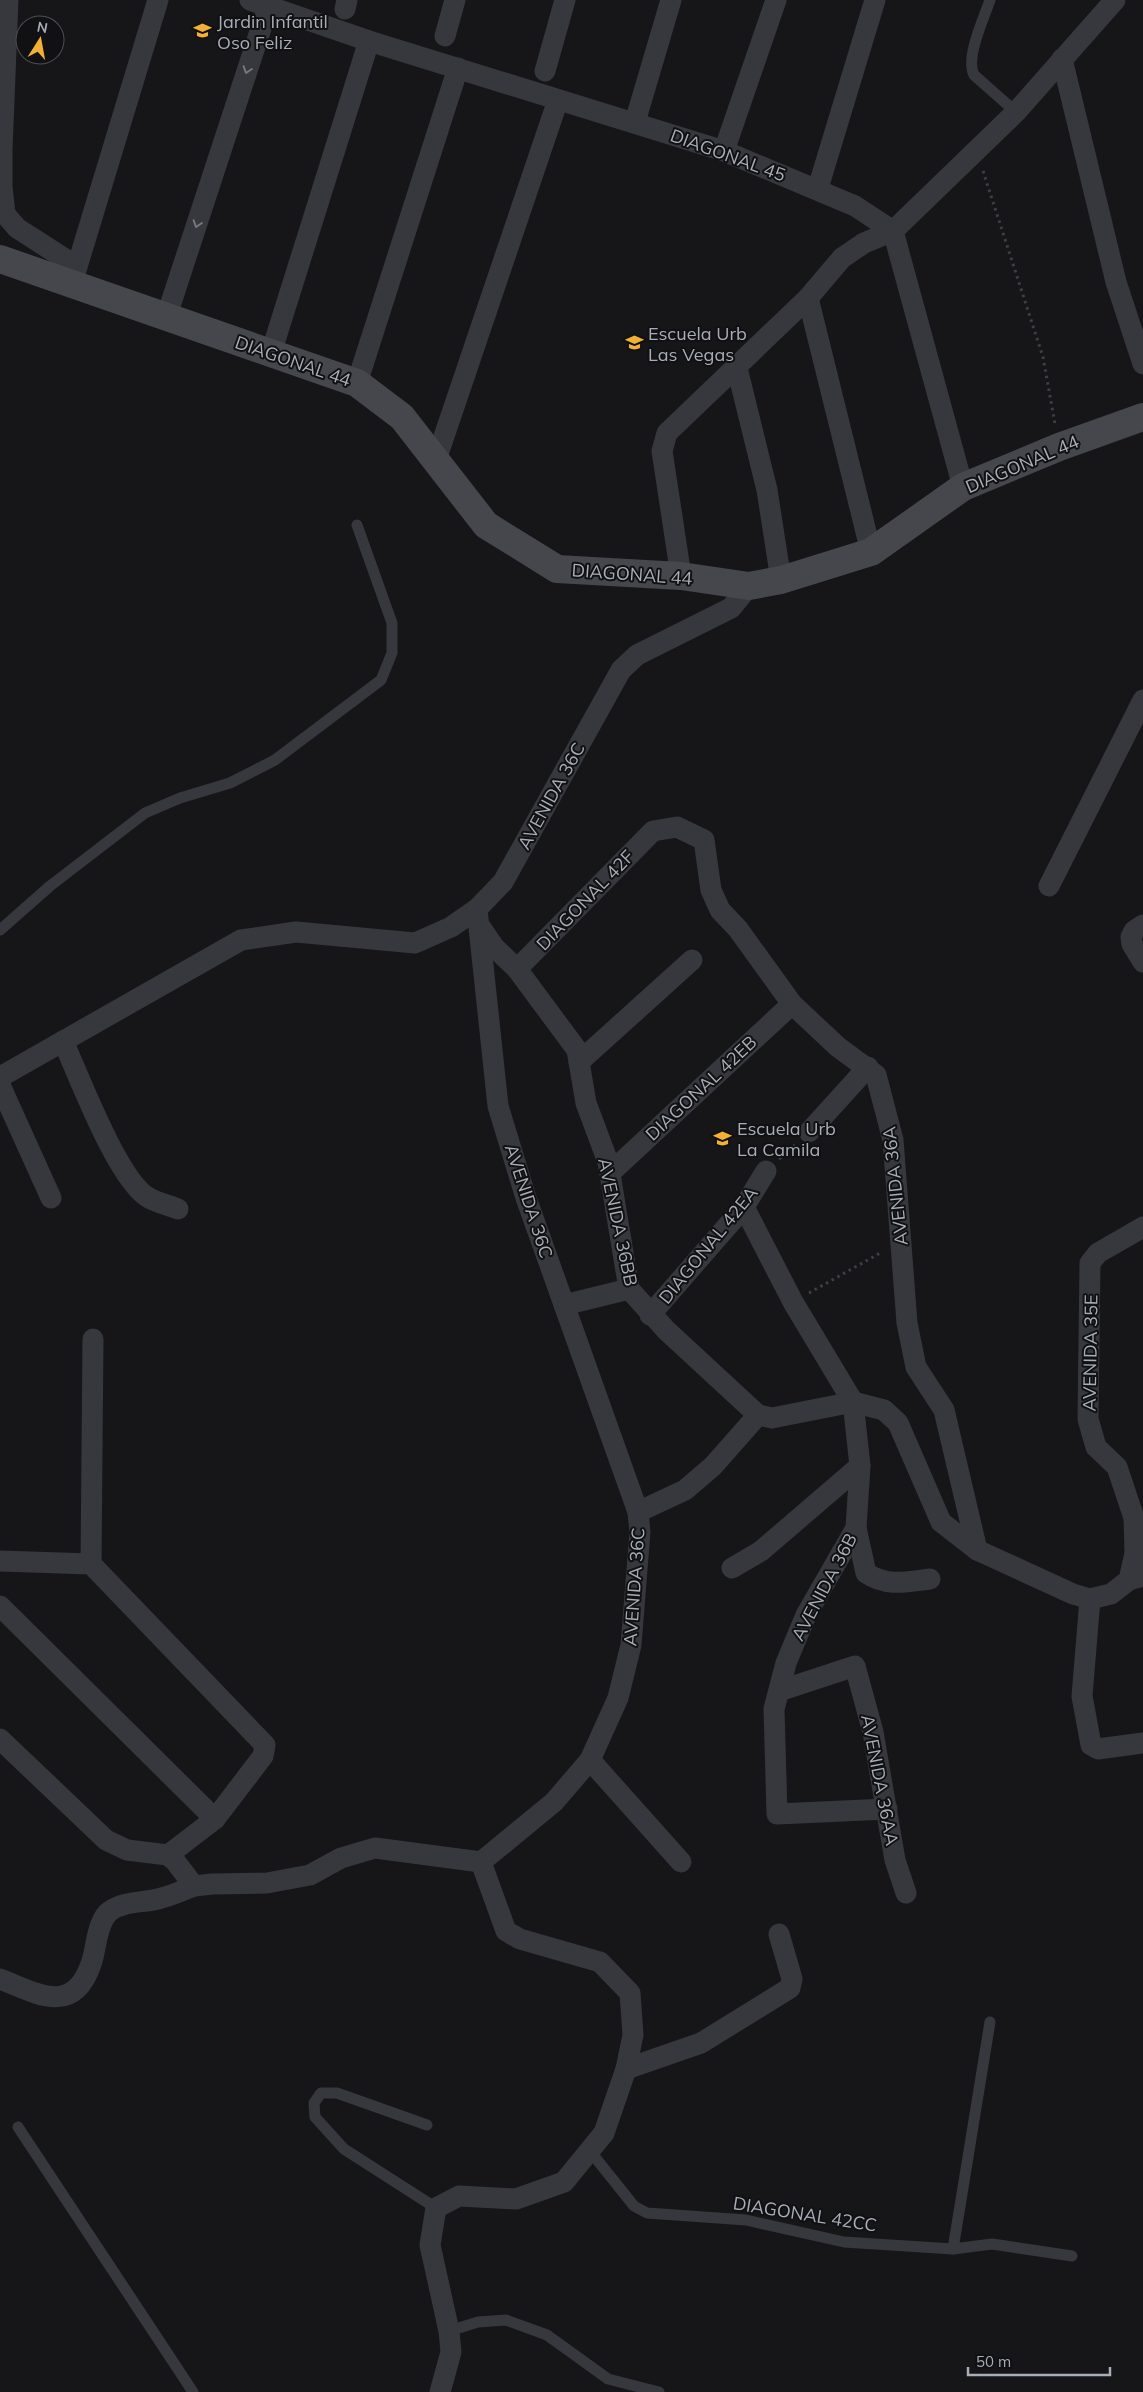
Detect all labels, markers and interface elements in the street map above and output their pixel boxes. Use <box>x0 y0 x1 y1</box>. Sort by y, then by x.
place label: Jardin Infantil Oso Feliz <box>217 10 328 54</box>
north arrow <box>15 15 65 65</box>
text: N <box>36 17 49 37</box>
school or university icon: Jardin Infantil Oso Feliz <box>193 21 213 41</box>
one-way arrow <box>243 65 253 73</box>
street label: DIAGONAL 45 <box>667 124 789 187</box>
one-way arrow <box>193 219 203 228</box>
place label: Escuela Urb Las Vegas <box>648 322 747 366</box>
street label: DIAGONAL 44 <box>232 330 354 392</box>
school or university icon: Escuela Urb Las Vegas <box>624 333 644 353</box>
street label: DIAGONAL 44 <box>962 430 1082 498</box>
street label: DIAGONAL 44 <box>571 558 693 590</box>
street label: AVENIDA 36C <box>512 739 590 853</box>
street label: DIAGONAL 42F <box>531 845 639 955</box>
street label: DIAGONAL 42EB <box>641 1031 761 1145</box>
place label: Escuela Urb La Camila <box>737 1117 836 1161</box>
street label: AVENIDA 36A <box>877 1125 913 1247</box>
school or university icon: Escuela Urb La Camila <box>713 1128 733 1148</box>
street label: AVENIDA 36C <box>500 1141 558 1261</box>
street label: AVENIDA 36BB <box>593 1156 643 1288</box>
street label: DIAGONAL 42EA <box>654 1182 762 1308</box>
street label: AVENIDA 35E <box>1077 1294 1103 1412</box>
street label: AVENIDA 36C <box>618 1527 650 1647</box>
street label: AVENIDA 36B <box>786 1529 862 1645</box>
street label: AVENIDA 36AA <box>856 1713 904 1847</box>
street label: DIAGONAL 42CC <box>731 2191 879 2237</box>
scale bar <box>968 2344 1110 2376</box>
text: 50 m <box>976 2352 1011 2371</box>

